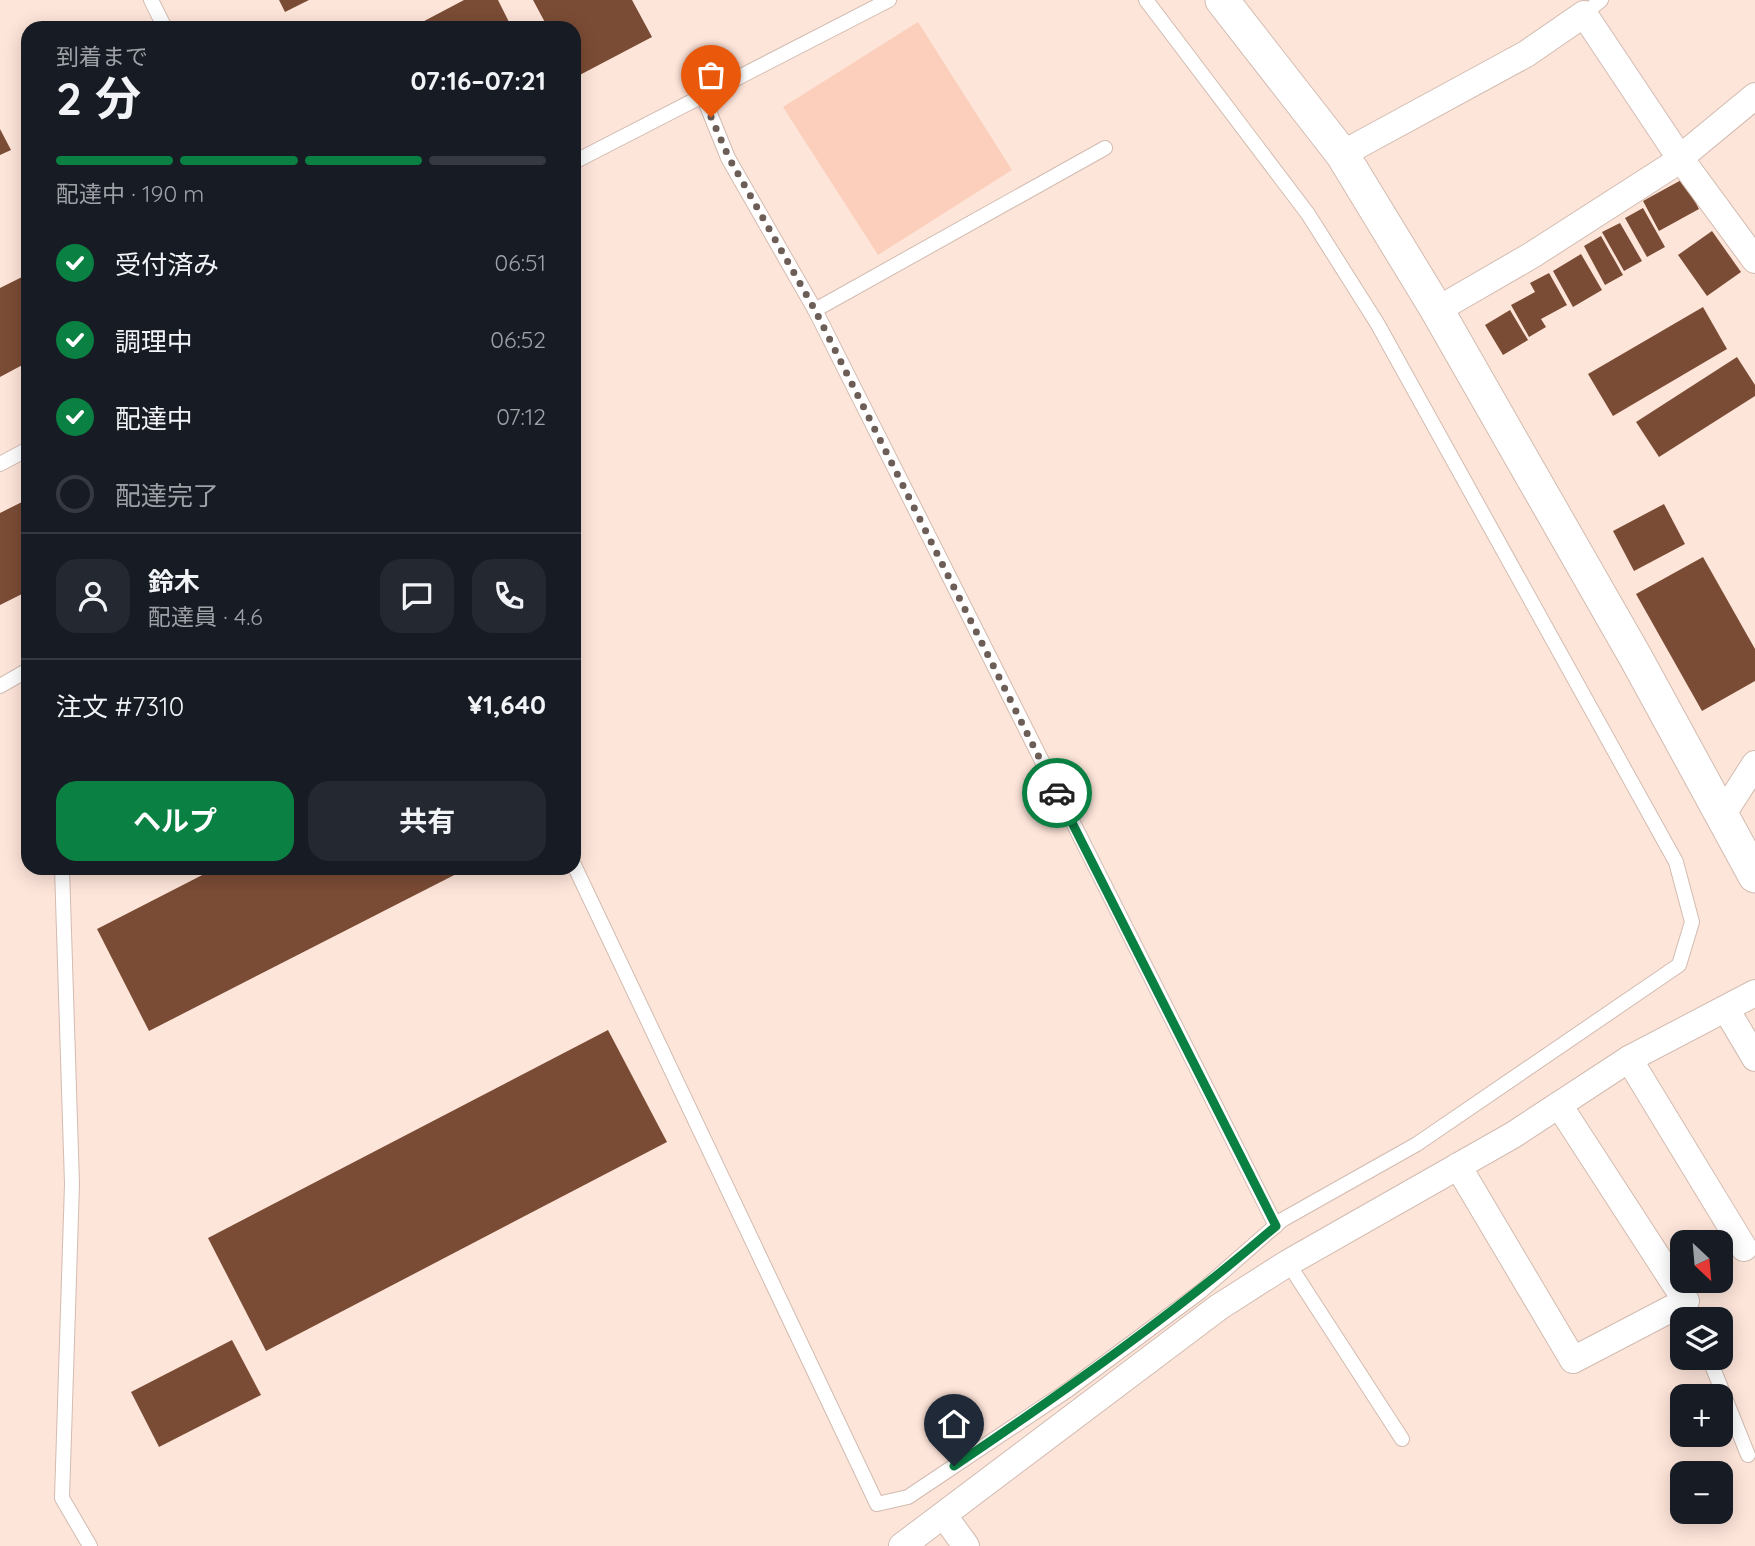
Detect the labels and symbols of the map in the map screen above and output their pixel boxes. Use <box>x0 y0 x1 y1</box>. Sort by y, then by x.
pin <box>681 45 741 117</box>
courier <box>1022 758 1092 828</box>
north arrow <box>1670 1230 1732 1293</box>
pin <box>924 1394 984 1466</box>

